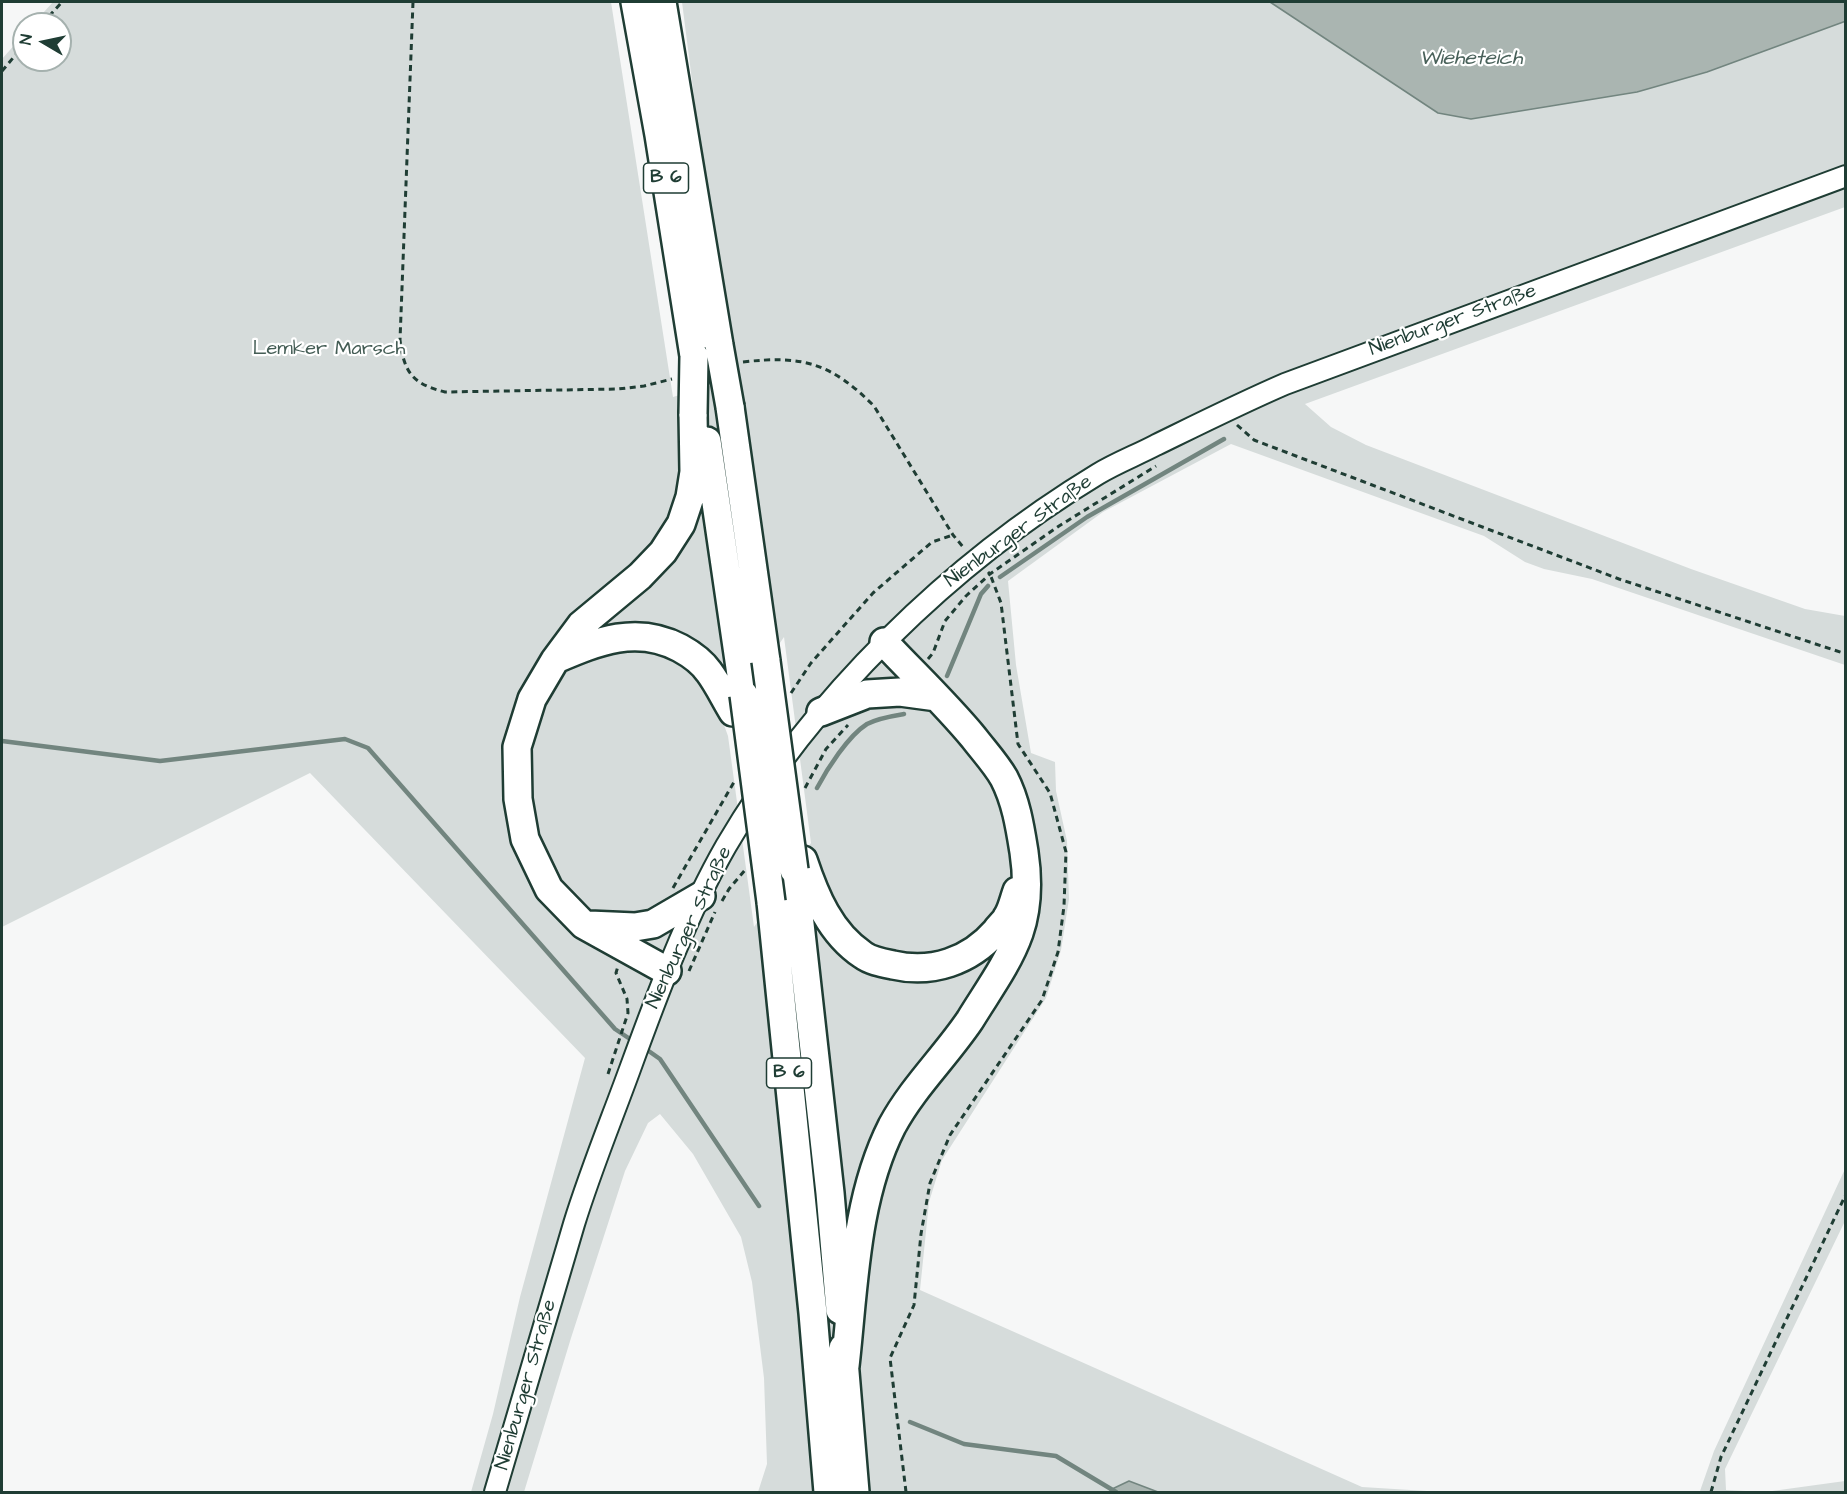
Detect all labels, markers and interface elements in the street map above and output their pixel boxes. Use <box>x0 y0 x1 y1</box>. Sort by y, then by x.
north arrow <box>12 12 72 72</box>
text: N <box>15 33 38 46</box>
water label: Wieheteich <box>1420 47 1522 73</box>
road number: B 6 <box>644 163 688 193</box>
street label: Nienburger Straße <box>1366 280 1540 362</box>
park label: Lemker Marsch <box>253 338 405 362</box>
street label: Nienburger Straße <box>941 471 1097 593</box>
street label: Nienburger Straße <box>642 843 738 1013</box>
road number: B 6 <box>766 1058 812 1088</box>
street label: Nienburger Straße <box>491 1297 563 1473</box>

